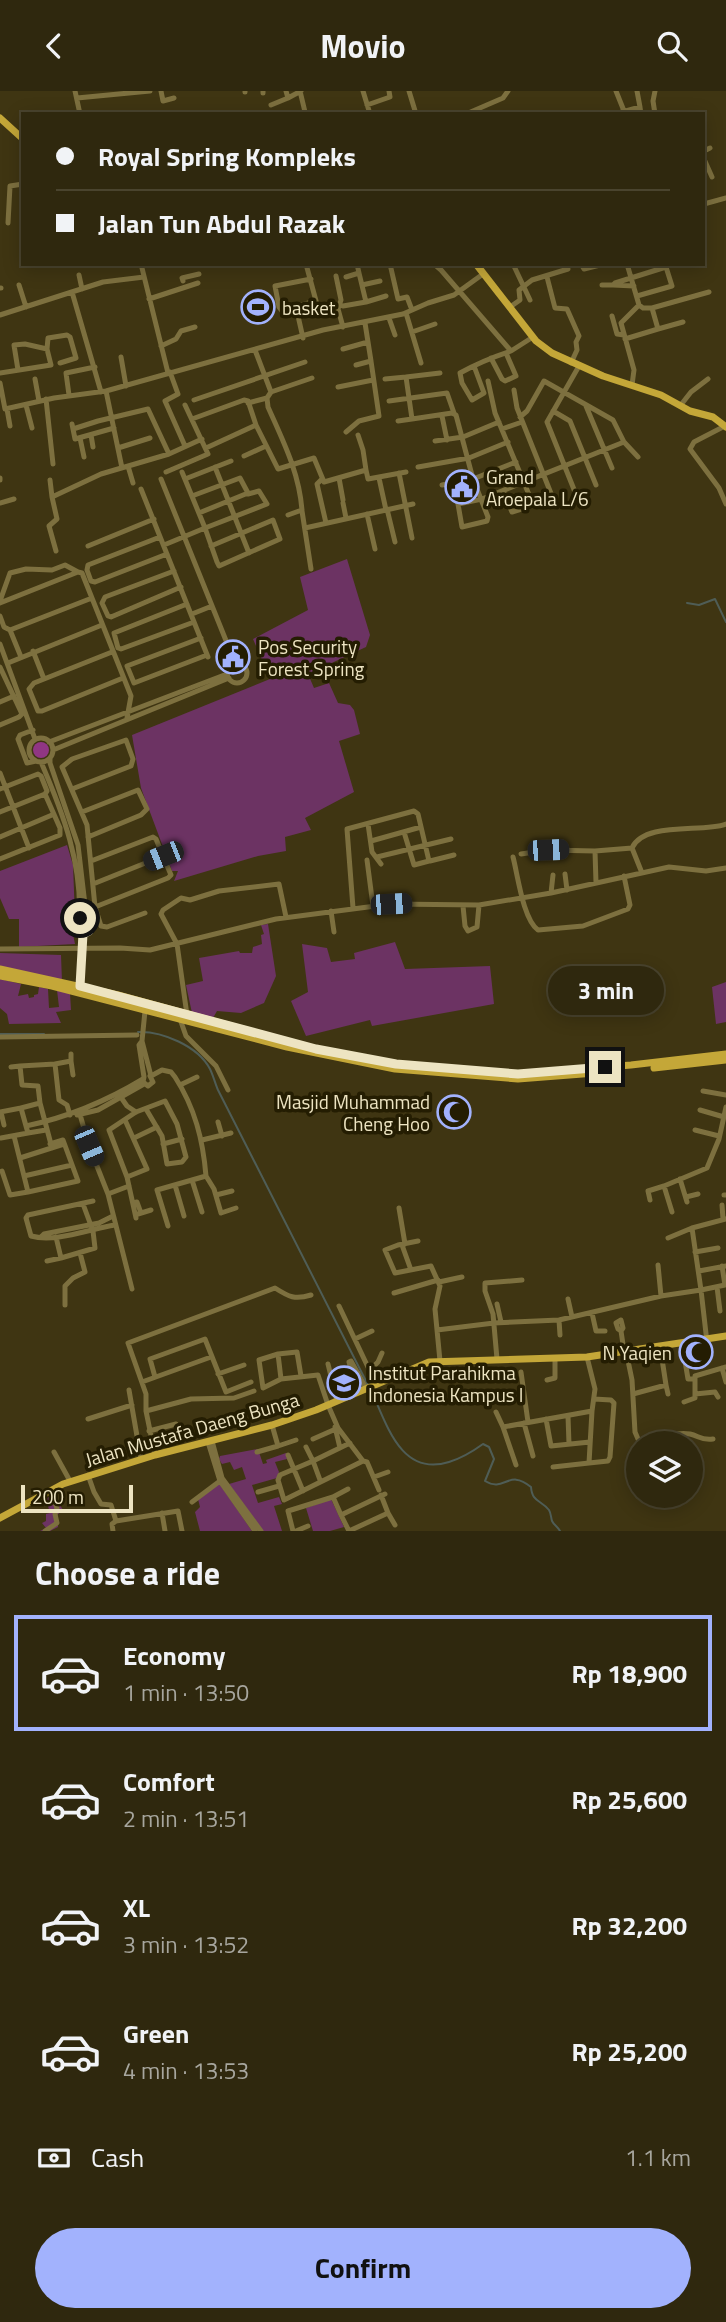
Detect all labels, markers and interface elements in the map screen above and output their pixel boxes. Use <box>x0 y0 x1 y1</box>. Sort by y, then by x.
text: Movio <box>320 22 406 70</box>
icon: back <box>35 27 73 65</box>
icon: search <box>653 27 691 65</box>
text: Royal Spring Kompleks <box>98 137 356 176</box>
text: Jalan Tun Abdul Razak <box>98 204 345 243</box>
sports icon: basket <box>239 288 277 326</box>
place label: basket <box>282 293 336 322</box>
place label: Grand Aroepala L/6 <box>486 462 589 513</box>
public building icon: Grand Aroepala L/6 <box>443 468 481 506</box>
place label: Pos Security Forest Spring <box>258 632 365 683</box>
public building icon: Pos Security Forest Spring <box>214 638 252 676</box>
car <box>140 838 187 874</box>
car <box>527 839 570 861</box>
car <box>370 892 413 916</box>
route start <box>64 902 96 934</box>
callout: 3 min <box>547 965 663 1014</box>
text: 3 min <box>578 973 634 1008</box>
route end <box>589 1051 621 1083</box>
place label: Masjid Muhammad Cheng Hoo <box>276 1087 430 1138</box>
mosque icon: Masjid Muhammad Cheng Hoo <box>435 1093 473 1131</box>
car <box>72 1123 107 1169</box>
mosque icon: N Yaqien <box>677 1333 715 1371</box>
place label: N Yaqien <box>603 1338 672 1367</box>
place label: Institut Parahikma Indonesia Kampus I <box>368 1358 523 1409</box>
school or university icon: Institut Parahikma Indonesia Kampus I <box>325 1364 363 1402</box>
street label: Jalan Mustafa Daeng Bunga <box>82 1384 303 1473</box>
map controls <box>626 1431 703 1508</box>
button: layers <box>626 1431 703 1508</box>
scale bar <box>21 1482 133 1514</box>
text: 200 m <box>32 1482 84 1511</box>
text: Choose a ride <box>35 1549 220 1597</box>
text: Economy <box>123 1636 225 1675</box>
icon: car <box>39 1642 102 1705</box>
text: Rp 18,900 <box>571 1654 687 1693</box>
text: 1 min · 13:50 <box>123 1675 249 1710</box>
text: Comfort <box>123 1762 215 1801</box>
icon: car <box>39 1768 102 1831</box>
text: Rp 25,600 <box>571 1780 687 1819</box>
text: 2 min · 13:51 <box>123 1801 249 1836</box>
text: XL <box>123 1888 150 1927</box>
icon: car <box>39 1894 102 1957</box>
text: Rp 32,200 <box>571 1906 687 1945</box>
text: 3 min · 13:52 <box>123 1927 249 1962</box>
text: Green <box>123 2014 189 2053</box>
icon: car <box>39 2020 102 2083</box>
text: Rp 25,200 <box>571 2032 687 2071</box>
text: 4 min · 13:53 <box>123 2053 249 2088</box>
text: Cash <box>91 2138 144 2177</box>
icon: cash <box>35 2139 73 2177</box>
text: 1.1 km <box>625 2140 691 2175</box>
button: Confirm <box>35 2228 691 2308</box>

